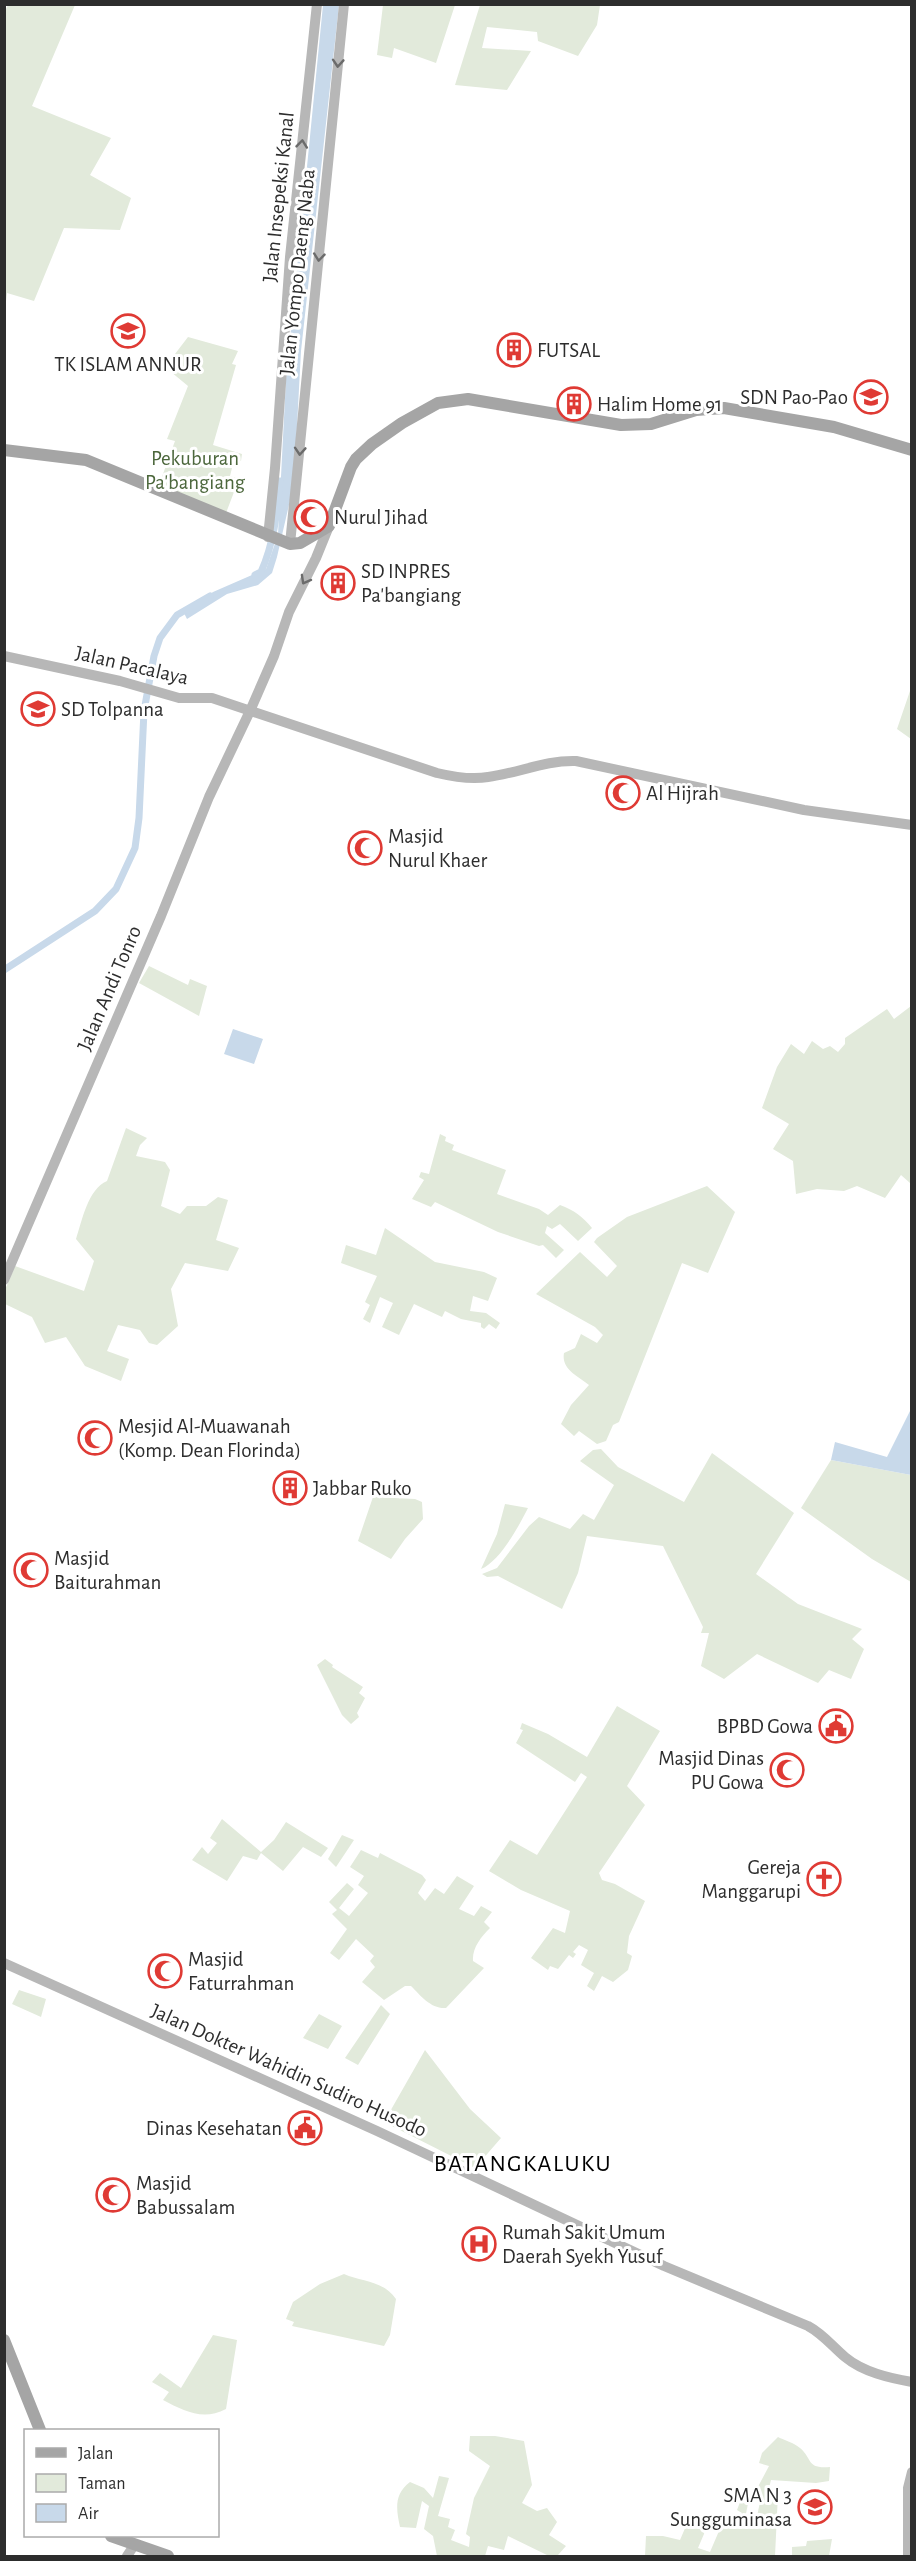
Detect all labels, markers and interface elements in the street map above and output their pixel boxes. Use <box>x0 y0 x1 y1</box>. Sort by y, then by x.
one-way arrow <box>332 58 345 67</box>
street label: Jalan Insepeksi Kanal <box>259 111 298 283</box>
one-way arrow <box>295 139 308 148</box>
street label: Jalan Yompo Daeng Naba <box>276 168 319 376</box>
one-way arrow <box>313 252 325 261</box>
school or university icon: TK ISLAM ANNUR <box>110 313 146 349</box>
building icon: FUTSAL <box>496 332 532 368</box>
place label: FUTSAL <box>537 340 600 361</box>
place label: TK ISLAM ANNUR <box>54 354 202 375</box>
school or university icon: SDN Pao-Pao <box>853 379 889 415</box>
building icon: Halim Home 91 <box>556 386 592 422</box>
place label: SDN Pao-Pao <box>740 387 848 408</box>
place label: Halim Home 91 <box>597 394 722 415</box>
one-way arrow <box>294 446 307 455</box>
park label: Pekuburan Pa'bangiang <box>145 448 246 493</box>
mosque icon: Nurul Jihad <box>293 499 329 535</box>
place label: Nurul Jihad <box>334 507 428 528</box>
place label: SD INPRES Pa'bangiang <box>361 561 462 606</box>
building icon: SD INPRES Pa'bangiang <box>320 565 356 601</box>
one-way arrow <box>301 573 312 584</box>
street label: Jalan Pacalaya <box>73 642 191 689</box>
school or university icon: SD Tolpanna <box>20 691 56 727</box>
place label: SD Tolpanna <box>61 699 164 720</box>
mosque icon: Al Hijrah <box>605 775 641 811</box>
place label: Al Hijrah <box>646 783 719 804</box>
place label: Masjid Nurul Khaer <box>388 826 488 871</box>
mosque icon: Masjid Nurul Khaer <box>347 830 383 866</box>
street label: Jalan Andi Tonro <box>74 923 145 1054</box>
place label: Mesjid Al-Muawanah (Komp. Dean Florinda) <box>118 1416 301 1461</box>
mosque icon: Mesjid Al-Muawanah (Komp. Dean Florinda) <box>77 1420 113 1456</box>
building icon: Jabbar Ruko <box>272 1470 308 1506</box>
place label: Jabbar Ruko <box>313 1478 412 1499</box>
place label: Masjid Baiturahman <box>54 1548 161 1593</box>
mosque icon: Masjid Baiturahman <box>13 1552 49 1588</box>
public building icon: BPBD Gowa <box>818 1708 854 1744</box>
place label: BPBD Gowa <box>717 1716 813 1737</box>
place label: Masjid Dinas PU Gowa <box>658 1748 764 1793</box>
mosque icon: Masjid Dinas PU Gowa <box>769 1752 805 1788</box>
place label: Gereja Manggarupi <box>701 1857 801 1902</box>
church icon: Gereja Manggarupi <box>806 1861 842 1897</box>
place label: Masjid Faturrahman <box>188 1949 294 1994</box>
mosque icon: Masjid Faturrahman <box>147 1953 183 1989</box>
street label: Jalan Dokter Wahidin Sudiro Husodo <box>148 2000 430 2141</box>
public building icon: Dinas Kesehatan <box>287 2110 323 2146</box>
place label: Dinas Kesehatan <box>146 2118 282 2139</box>
district label: BATANGKALUKU <box>434 2152 612 2176</box>
place label: Masjid Babussalam <box>136 2173 235 2218</box>
mosque icon: Masjid Babussalam <box>95 2177 131 2213</box>
place label: Rumah Sakit Umum Daerah Syekh Yusuf <box>502 2222 665 2267</box>
hospital icon: Rumah Sakit Umum Daerah Syekh Yusuf <box>461 2226 497 2262</box>
legend <box>24 2429 219 2537</box>
text: Jalan <box>78 2445 113 2463</box>
text: Taman <box>78 2475 126 2493</box>
place label: SMA N 3 Sungguminasa <box>670 2485 792 2530</box>
school or university icon: SMA N 3 Sungguminasa <box>797 2489 833 2525</box>
text: Air <box>78 2505 99 2523</box>

